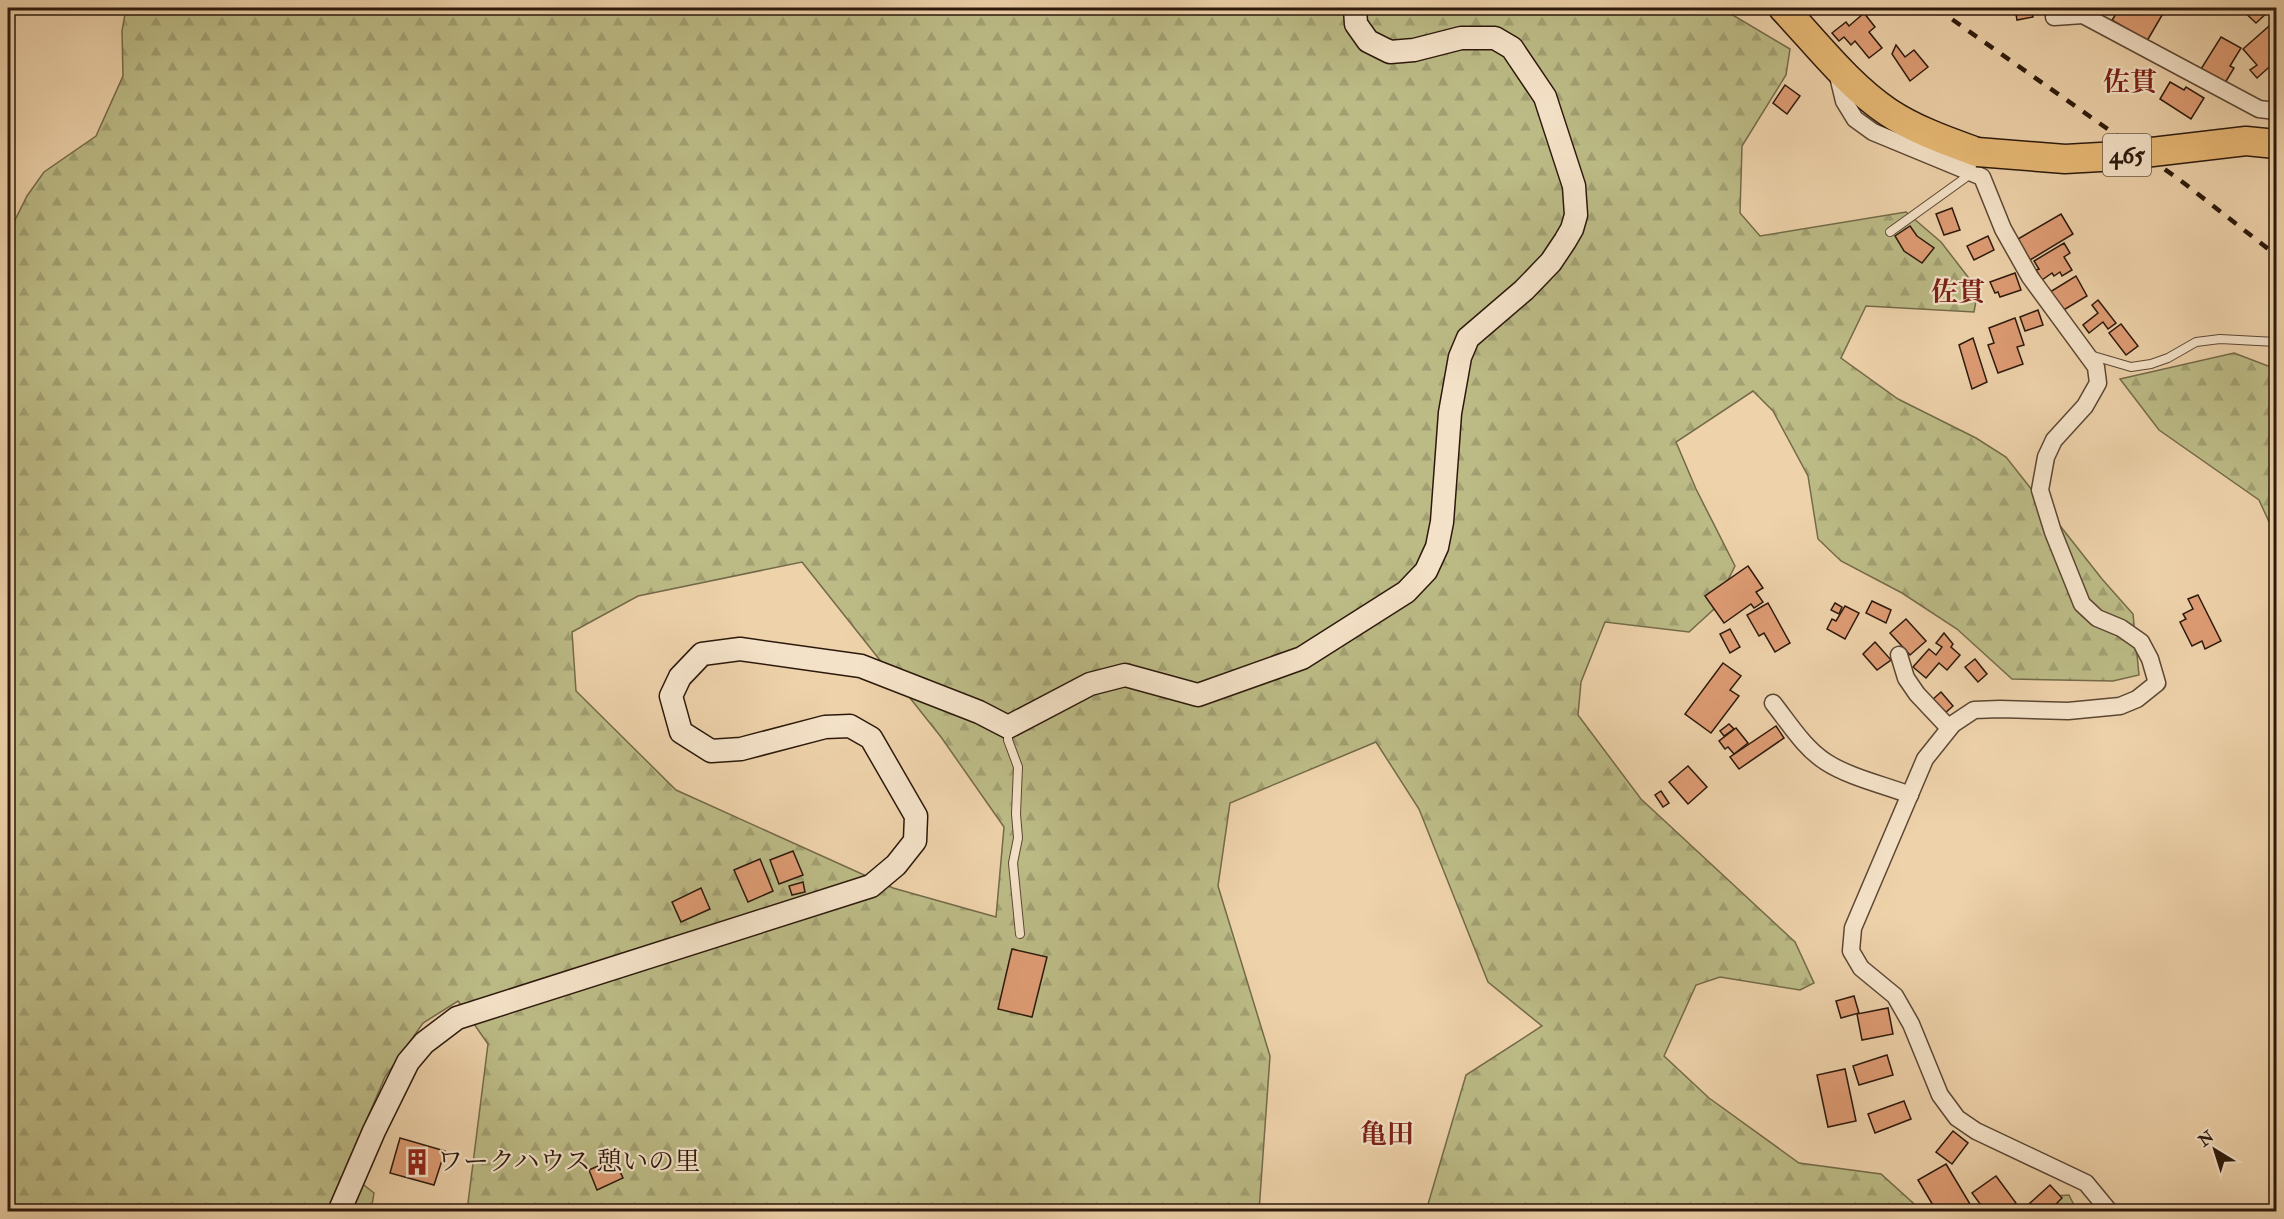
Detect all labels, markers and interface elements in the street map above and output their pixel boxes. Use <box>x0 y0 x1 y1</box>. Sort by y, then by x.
district label: 佐貫 <box>2103 66 2157 99</box>
road number: 465 <box>2103 134 2151 176</box>
district label: 佐貫 <box>1931 276 1985 309</box>
district label: 亀田 <box>1360 1118 1414 1151</box>
north arrow <box>2185 1120 2245 1180</box>
text: N <box>2194 1126 2219 1152</box>
place label: ワークハウス 憩いの里 <box>437 1146 700 1178</box>
building icon: ワークハウス 憩いの里 <box>402 1147 432 1177</box>

